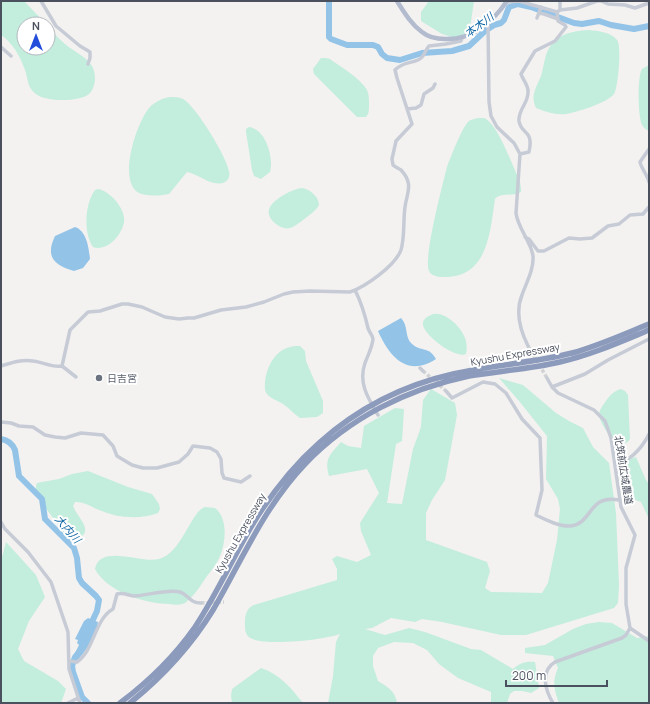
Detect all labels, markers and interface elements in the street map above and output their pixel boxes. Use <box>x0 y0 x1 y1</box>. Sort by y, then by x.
water label: 本木川 <box>461 8 497 41</box>
north arrow <box>16 16 56 56</box>
text: N <box>32 18 40 33</box>
street label: Kyushu Expressway <box>469 339 561 369</box>
place label: 日吉宮 <box>107 371 137 385</box>
marker: 日吉宮 <box>94 373 104 383</box>
street label: 北筑前広域農道 <box>612 434 636 506</box>
street label: Kyushu Expressway <box>211 490 269 576</box>
water label: 大内川 <box>52 511 86 547</box>
scale bar <box>506 662 607 688</box>
text: 200 m <box>512 667 546 684</box>

